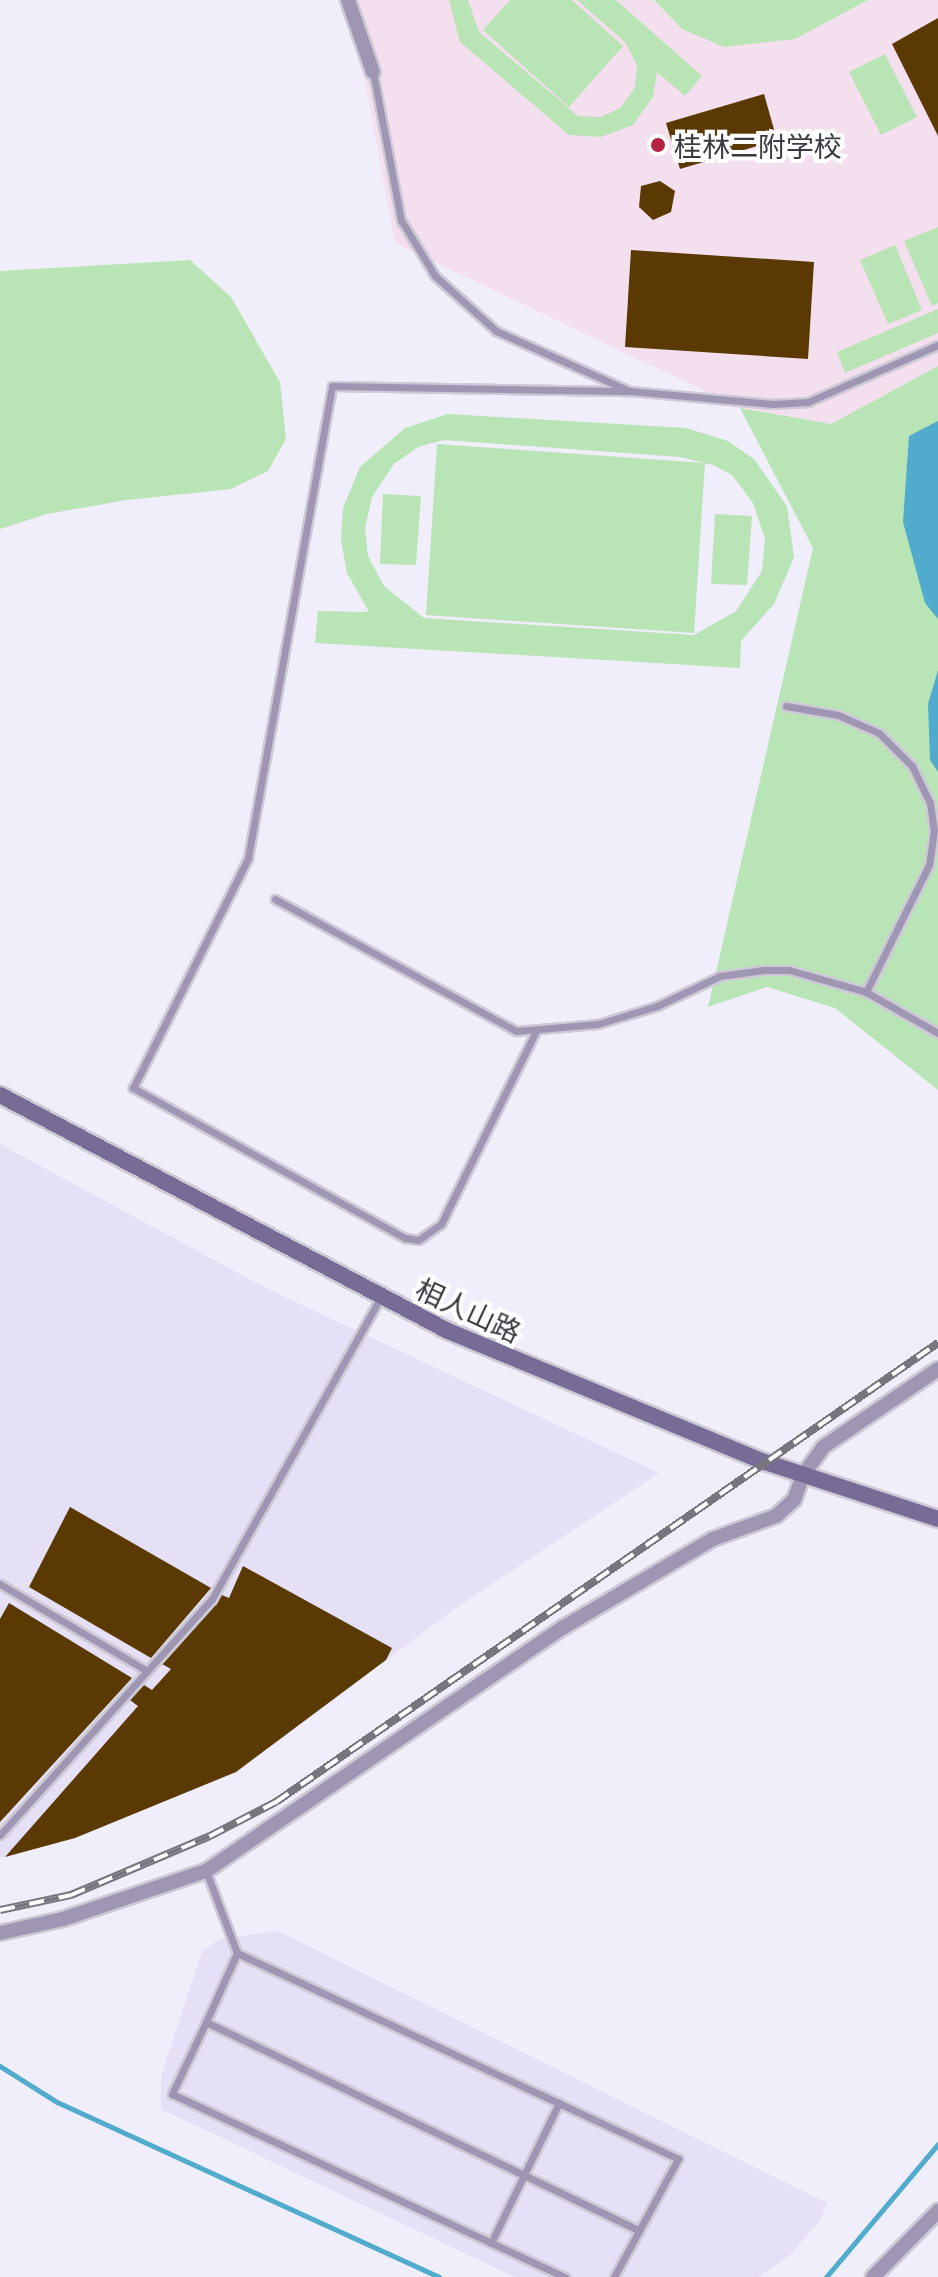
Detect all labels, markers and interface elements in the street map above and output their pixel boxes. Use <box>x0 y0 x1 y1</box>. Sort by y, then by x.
place label: 桂林二附学校 <box>674 128 842 162</box>
marker: 桂林二附学校 <box>649 136 667 154</box>
street label: 相人山路 <box>411 1270 527 1348</box>

